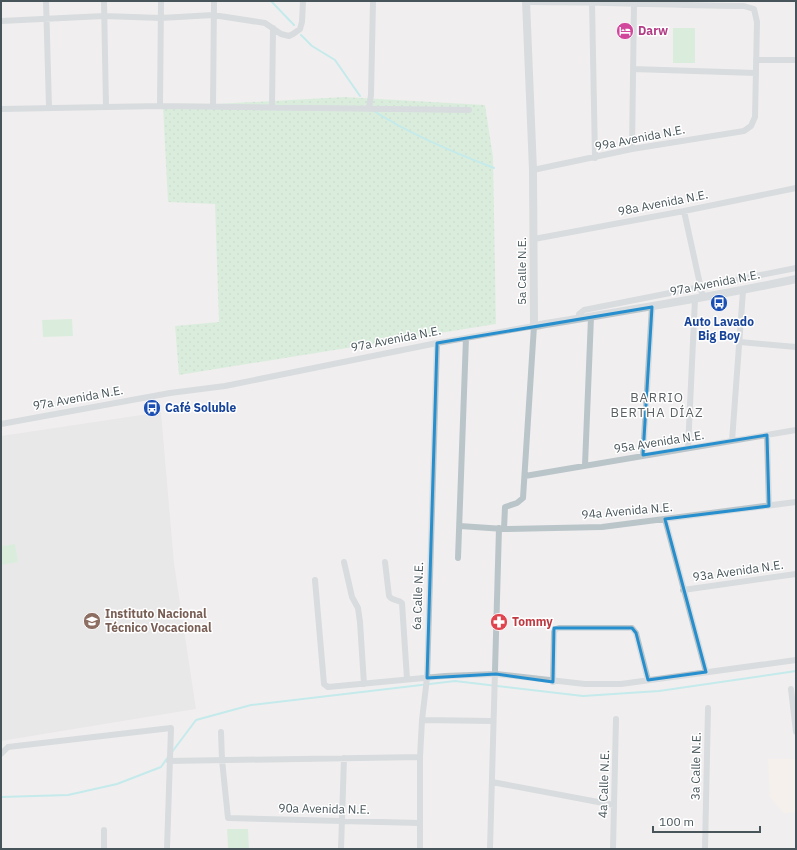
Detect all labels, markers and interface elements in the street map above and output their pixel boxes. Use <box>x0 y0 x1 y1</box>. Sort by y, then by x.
hotel icon: Darw <box>615 21 635 41</box>
place label: Darw <box>638 23 668 38</box>
street label: 99a Avenida N.E. <box>594 121 686 154</box>
street label: 98a Avenida N.E. <box>617 186 709 219</box>
street label: 5a Calle N.E. <box>514 237 529 305</box>
street label: 97a Avenida N.E. <box>669 266 761 299</box>
bus stop icon: Auto Lavado Big Boy <box>709 293 729 313</box>
place label: Auto Lavado Big Boy <box>684 314 754 343</box>
street label: 97a Avenida N.E. <box>350 322 442 355</box>
street label: 97a Avenida N.E. <box>32 382 124 413</box>
district label: BARRIO BERTHA DÍAZ <box>611 389 703 421</box>
bus stop icon: Café Soluble <box>142 398 162 418</box>
place label: Café Soluble <box>165 400 236 415</box>
street label: 95a Avenida N.E. <box>613 427 705 456</box>
street label: 94a Avenida N.E. <box>581 499 673 522</box>
street label: 93a Avenida N.E. <box>692 557 784 584</box>
street label: 6a Calle N.E. <box>409 562 426 630</box>
place label: Instituto Nacional Técnico Vocacional <box>105 606 212 635</box>
school or university icon: Instituto Nacional Técnico Vocacional <box>82 611 102 631</box>
pharmacy icon: Tommy <box>489 612 509 632</box>
place label: Tommy <box>512 614 553 629</box>
street label: 3a Calle N.E. <box>687 732 704 800</box>
street label: 4a Calle N.E. <box>595 750 612 818</box>
street label: 90a Avenida N.E. <box>278 800 370 817</box>
scale bar <box>653 808 760 834</box>
text: 100 m <box>659 814 694 829</box>

